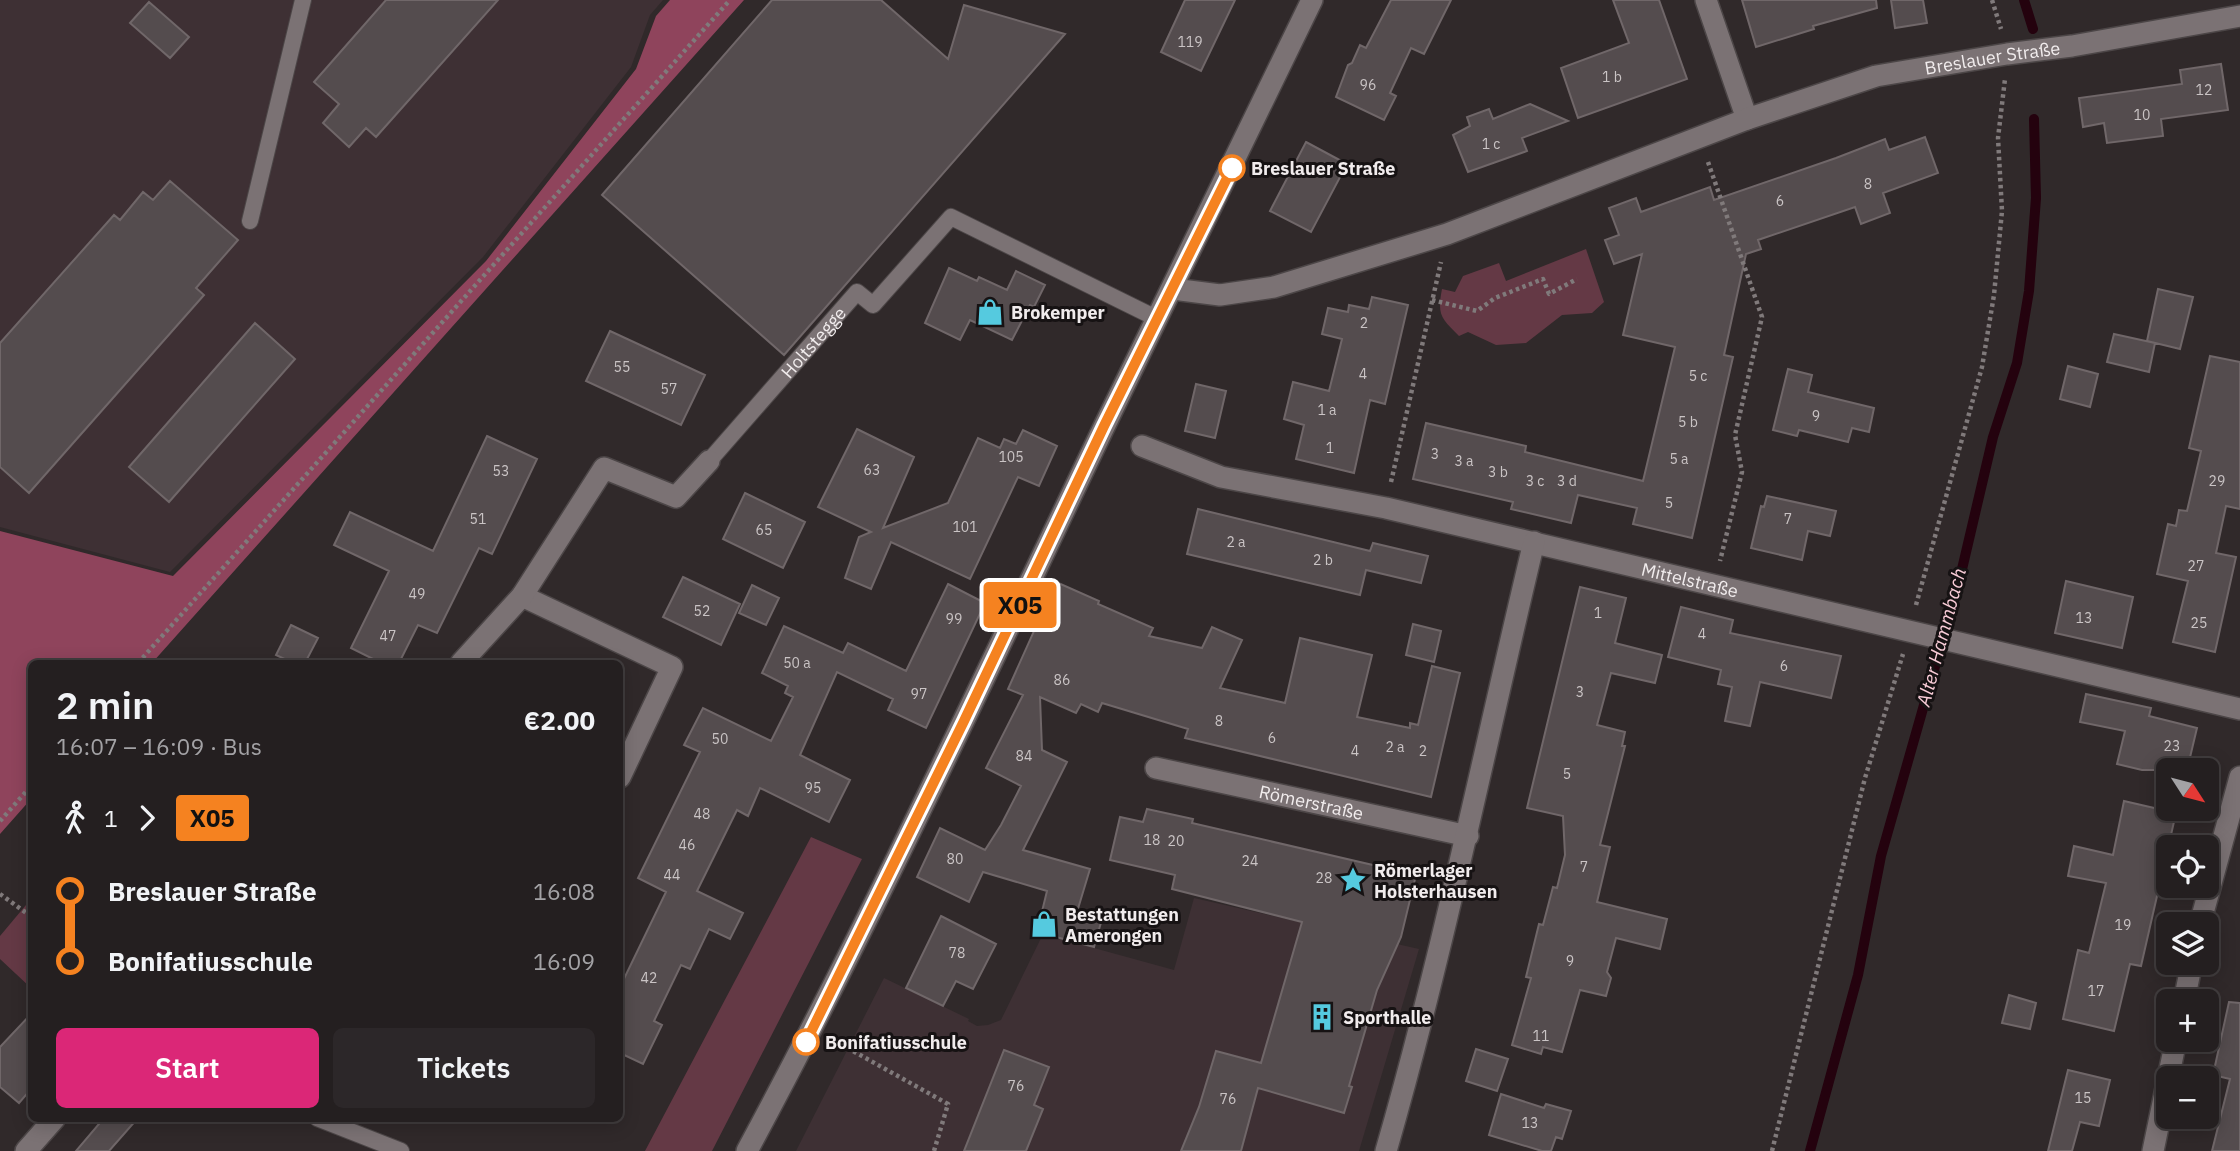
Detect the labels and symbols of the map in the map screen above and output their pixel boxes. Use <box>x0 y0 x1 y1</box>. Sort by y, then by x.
house number: 119 <box>1177 33 1203 51</box>
street label: Breslauer Straße <box>1923 36 2062 79</box>
house number: 1 b <box>1602 68 1622 86</box>
house number: 96 <box>1360 76 1376 94</box>
house number: 12 <box>2196 81 2212 99</box>
house number: 10 <box>2134 106 2150 124</box>
house number: 1 c <box>1482 135 1500 153</box>
marker: Breslauer Straße <box>1219 155 1245 181</box>
place label: Breslauer Straße <box>1251 157 1395 180</box>
house number: 8 <box>1864 175 1872 193</box>
house number: 6 <box>1776 192 1784 210</box>
shop icon: Brokemper <box>975 297 1005 327</box>
place label: Brokemper <box>1011 301 1105 324</box>
street label: Holtstegge <box>776 302 851 383</box>
house number: 2 <box>1360 314 1368 332</box>
house number: 55 <box>614 358 630 376</box>
house number: 4 <box>1359 365 1367 383</box>
house number: 5 c <box>1689 367 1707 385</box>
house number: 57 <box>661 380 677 398</box>
house number: 1 a <box>1317 401 1337 419</box>
house number: 9 <box>1812 407 1820 425</box>
house number: 5 b <box>1678 413 1698 431</box>
house number: 1 <box>1326 439 1334 457</box>
house number: 3 <box>1431 445 1439 463</box>
house number: 105 <box>998 448 1024 466</box>
house number: 5 a <box>1669 450 1689 468</box>
house number: 3 a <box>1454 452 1474 470</box>
house number: 63 <box>864 461 880 479</box>
house number: 53 <box>493 462 509 480</box>
house number: 3 b <box>1488 463 1508 481</box>
house number: 3 c <box>1526 472 1544 490</box>
house number: 3 d <box>1557 472 1577 490</box>
house number: 29 <box>2209 472 2225 490</box>
house number: 5 <box>1665 494 1673 512</box>
house number: 51 <box>470 510 486 528</box>
house number: 7 <box>1784 510 1792 528</box>
house number: 101 <box>952 518 978 536</box>
house number: 65 <box>756 521 772 539</box>
house number: 2 a <box>1226 533 1246 551</box>
house number: 2 b <box>1313 551 1333 569</box>
street label: Mittelstraße <box>1639 557 1741 602</box>
house number: 27 <box>2188 557 2204 575</box>
water label: Alter Hammbach <box>1911 565 1971 710</box>
line badge: X05 <box>980 582 1060 628</box>
house number: 49 <box>409 585 425 603</box>
house number: 52 <box>694 602 710 620</box>
house number: 1 <box>1594 604 1602 622</box>
house number: 13 <box>2076 609 2092 627</box>
house number: 99 <box>946 610 962 628</box>
house number: 25 <box>2191 614 2207 632</box>
house number: 4 <box>1698 625 1706 643</box>
house number: 47 <box>380 627 396 645</box>
house number: 50 a <box>783 654 811 672</box>
house number: 6 <box>1780 657 1788 675</box>
house number: 86 <box>1054 671 1070 689</box>
house number: 3 <box>1576 683 1584 701</box>
house number: 97 <box>911 685 927 703</box>
house number: 8 <box>1215 712 1223 730</box>
house number: 6 <box>1268 729 1276 747</box>
house number: 50 <box>712 730 728 748</box>
house number: 23 <box>2164 737 2180 755</box>
house number: 2 a <box>1385 738 1405 756</box>
house number: 4 <box>1351 742 1359 760</box>
house number: 2 <box>1419 742 1427 760</box>
house number: 84 <box>1016 747 1032 765</box>
north arrow <box>2156 758 2219 821</box>
house number: 5 <box>1563 765 1571 783</box>
house number: 95 <box>805 779 821 797</box>
street label: Römerstraße <box>1257 779 1366 824</box>
house number: 48 <box>694 805 710 823</box>
house number: 18 <box>1144 831 1160 849</box>
house number: 20 <box>1168 832 1184 850</box>
house number: 46 <box>679 836 695 854</box>
house number: 80 <box>947 850 963 868</box>
house number: 24 <box>1242 852 1258 870</box>
house number: 7 <box>1580 858 1588 876</box>
place label: Römerlager Holsterhausen <box>1374 859 1497 903</box>
place icon: Römerlager Holsterhausen <box>1338 865 1368 895</box>
house number: 44 <box>664 866 680 884</box>
house number: 28 <box>1316 869 1332 887</box>
place label: Bestattungen Amerongen <box>1065 903 1179 947</box>
shop icon: Bestattungen Amerongen <box>1029 909 1059 939</box>
house number: 19 <box>2115 916 2131 934</box>
house number: 78 <box>949 944 965 962</box>
house number: 9 <box>1566 952 1574 970</box>
house number: 42 <box>641 969 657 987</box>
house number: 17 <box>2088 982 2104 1000</box>
building icon: Sporthalle <box>1307 1002 1337 1032</box>
place label: Sporthalle <box>1343 1006 1431 1029</box>
house number: 11 <box>1533 1027 1549 1045</box>
marker: Bonifatiusschule <box>793 1029 819 1055</box>
place label: Bonifatiusschule <box>825 1031 967 1054</box>
house number: 76 <box>1008 1077 1024 1095</box>
house number: 15 <box>2075 1089 2091 1107</box>
house number: 76 <box>1220 1090 1236 1108</box>
house number: 13 <box>1522 1114 1538 1132</box>

